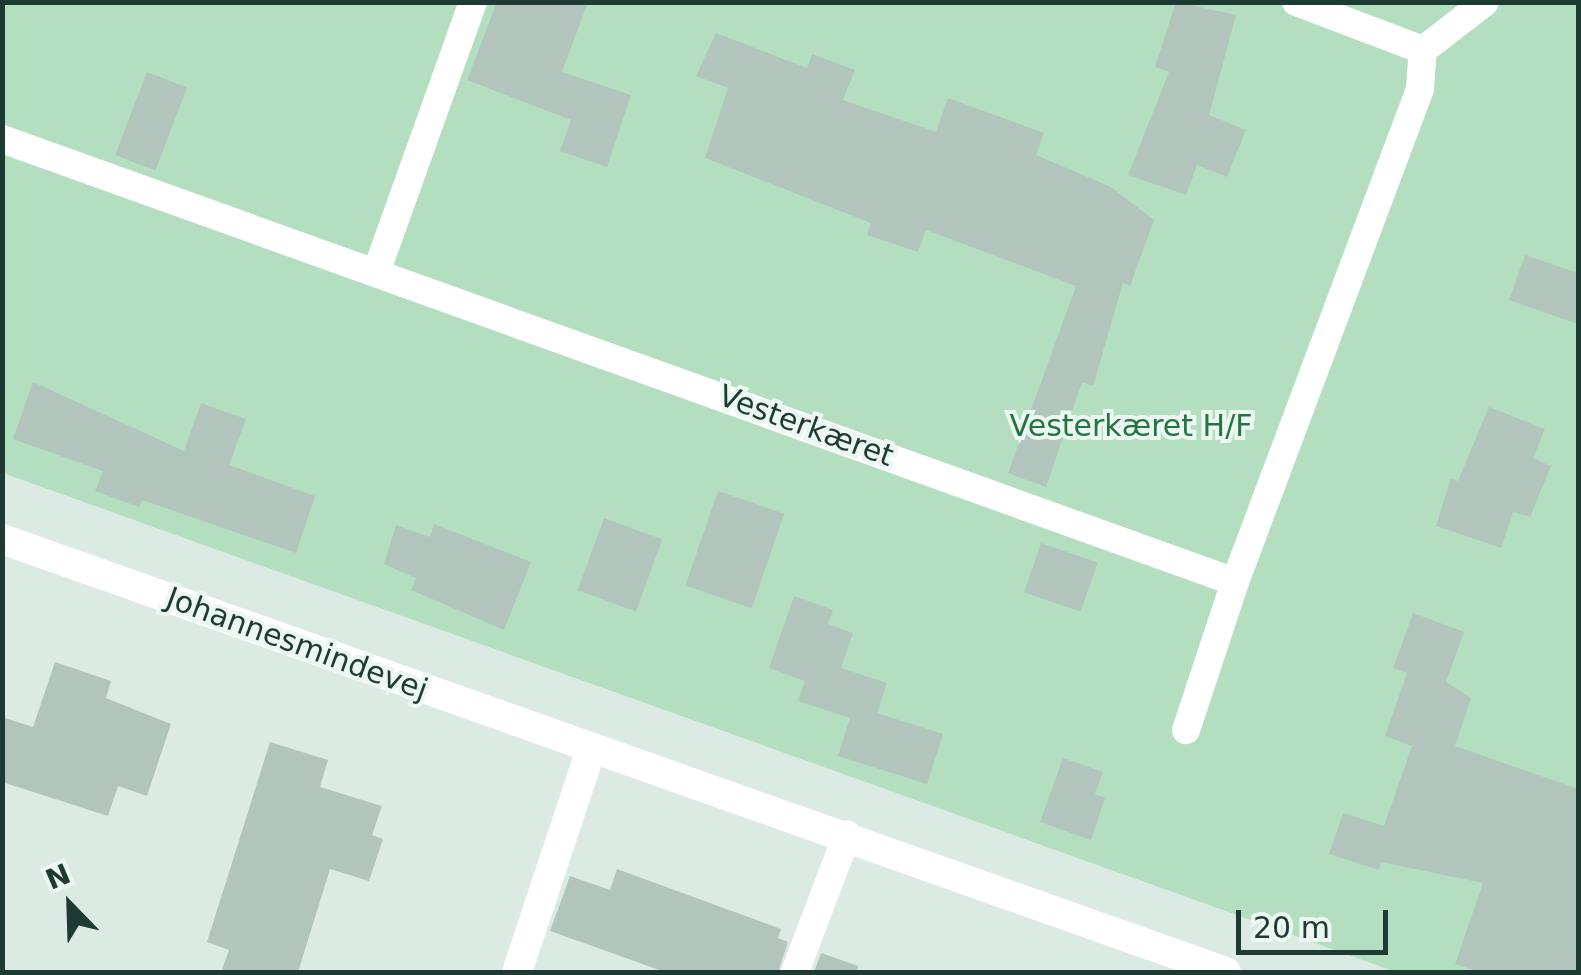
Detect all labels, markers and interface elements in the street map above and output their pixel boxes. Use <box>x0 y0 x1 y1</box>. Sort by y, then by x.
street label: Vesterkæret <box>714 378 898 474</box>
park label: Vesterkæret H/F <box>1009 408 1253 444</box>
street label: Johannesmindevej <box>161 580 433 708</box>
north arrow <box>20 855 120 955</box>
text: N <box>41 857 75 897</box>
scale bar <box>1241 890 1394 952</box>
text: 20 m <box>1253 910 1330 945</box>

